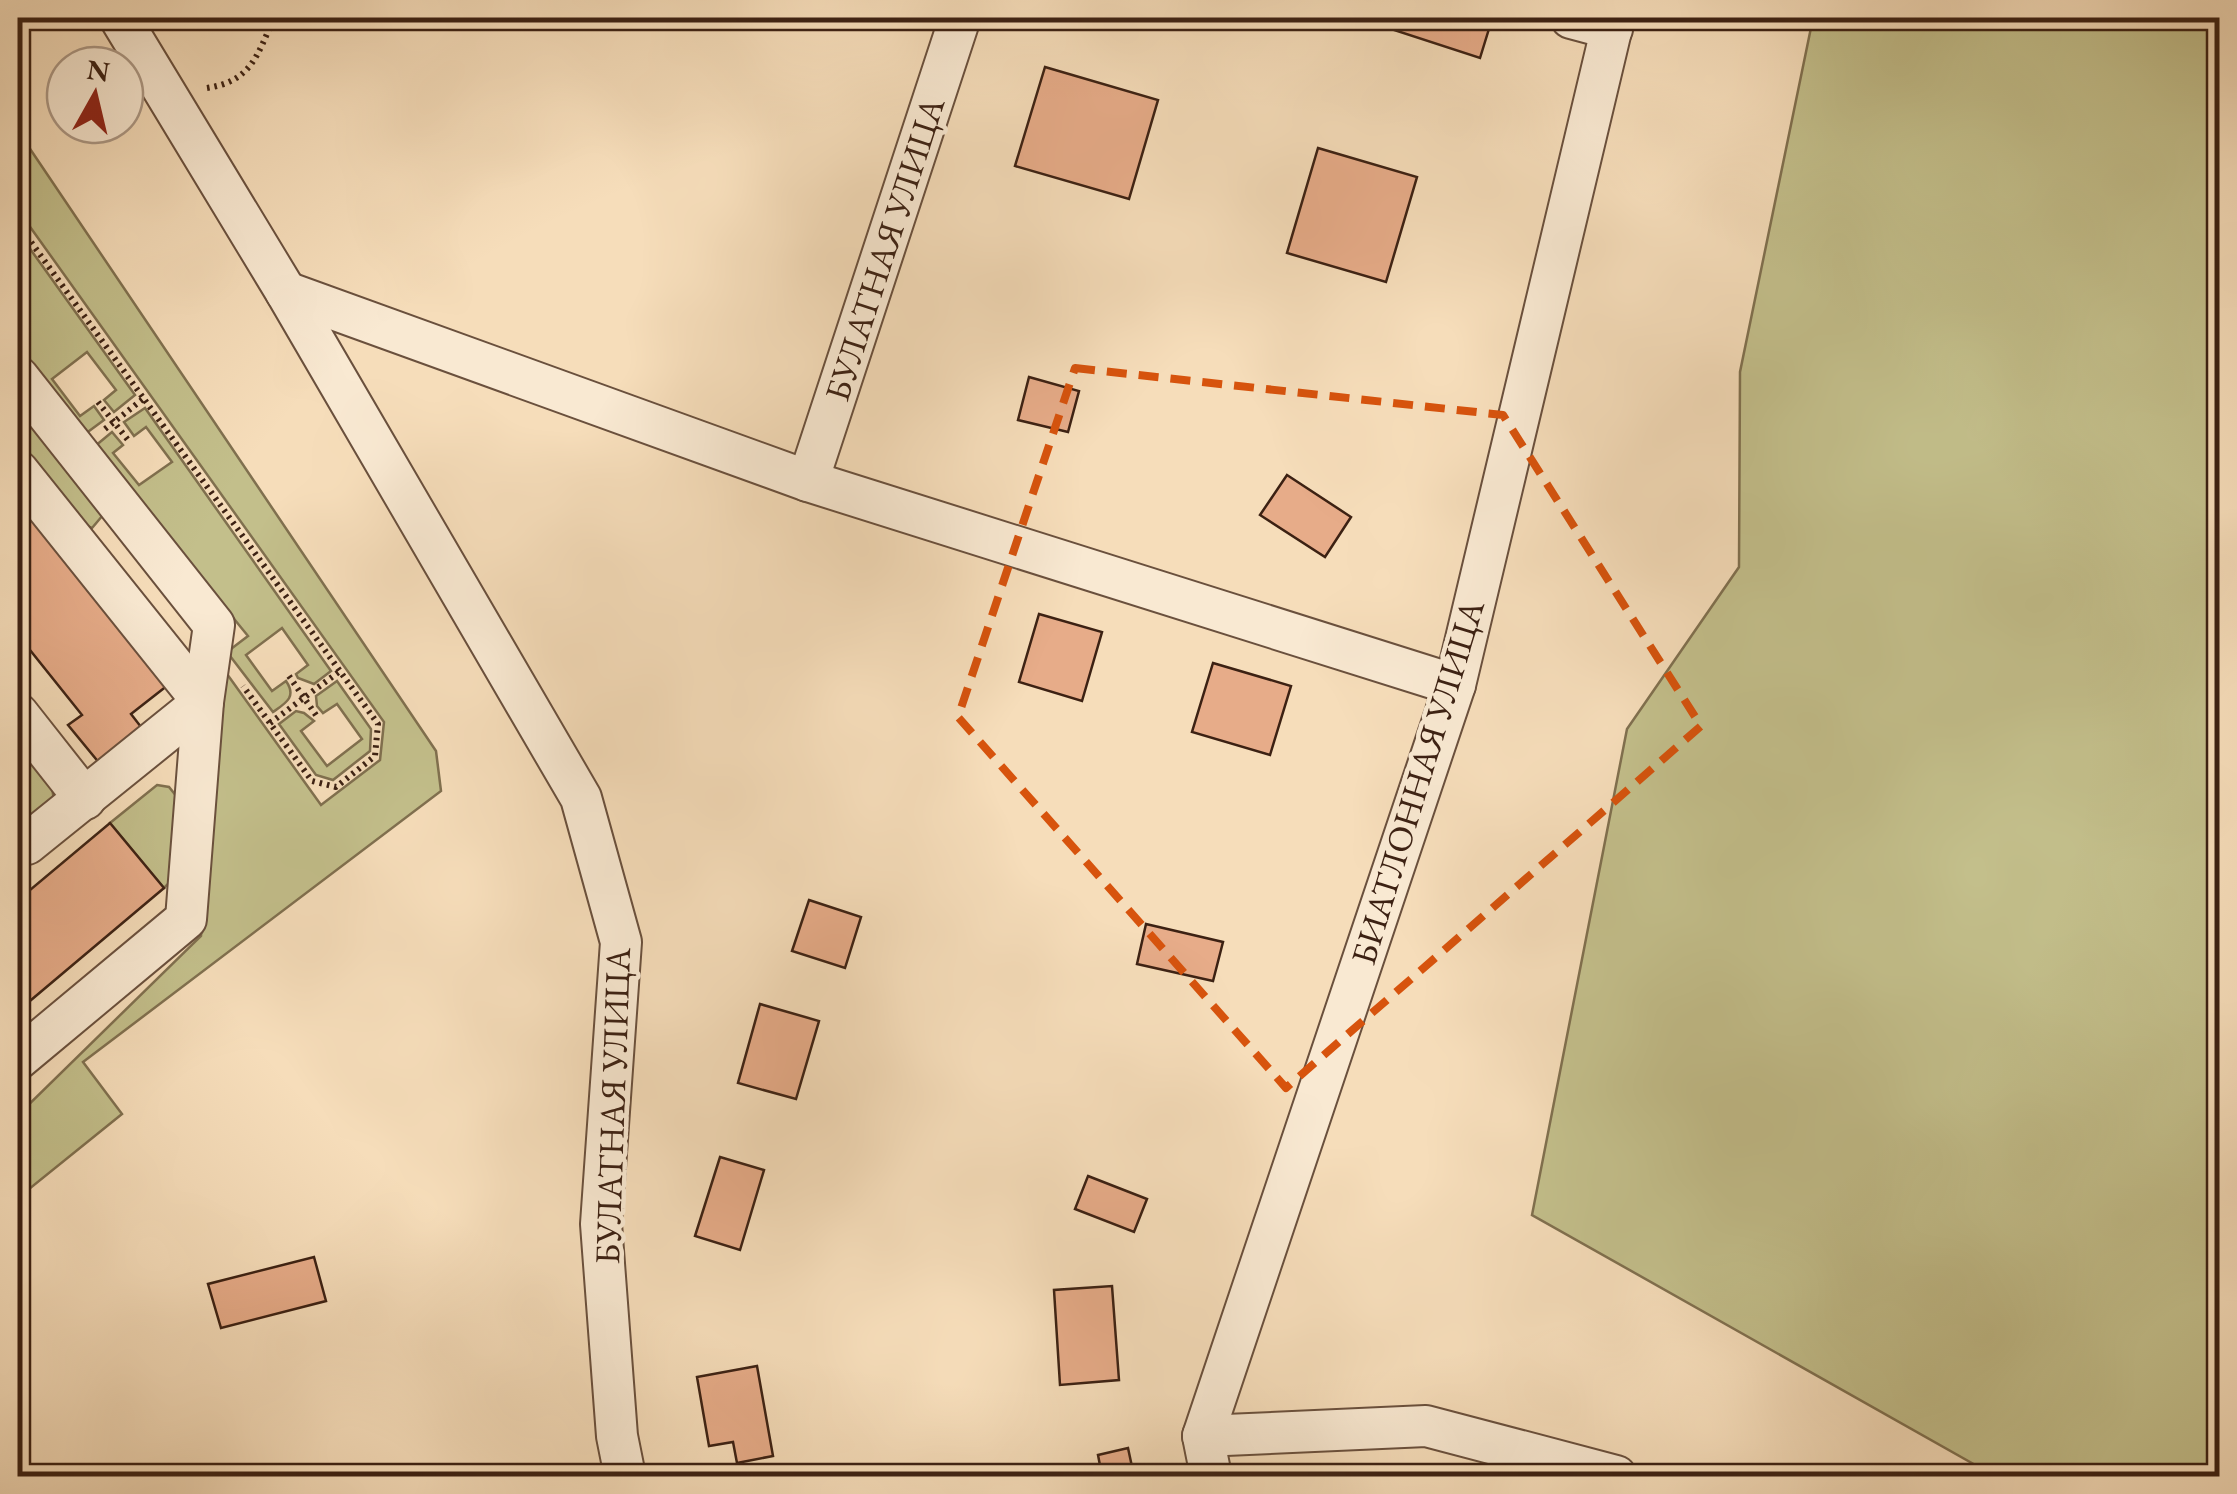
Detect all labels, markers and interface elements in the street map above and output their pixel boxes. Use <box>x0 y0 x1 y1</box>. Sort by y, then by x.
north arrow <box>45 45 145 145</box>
text: N <box>85 51 113 90</box>
street label: БУЛАТНАЯ УЛИЦА <box>814 91 955 407</box>
street label: БИАТЛОННАЯ УЛИЦА <box>1340 593 1494 970</box>
street label: БУЛАТНАЯ УЛИЦА <box>584 946 640 1265</box>

